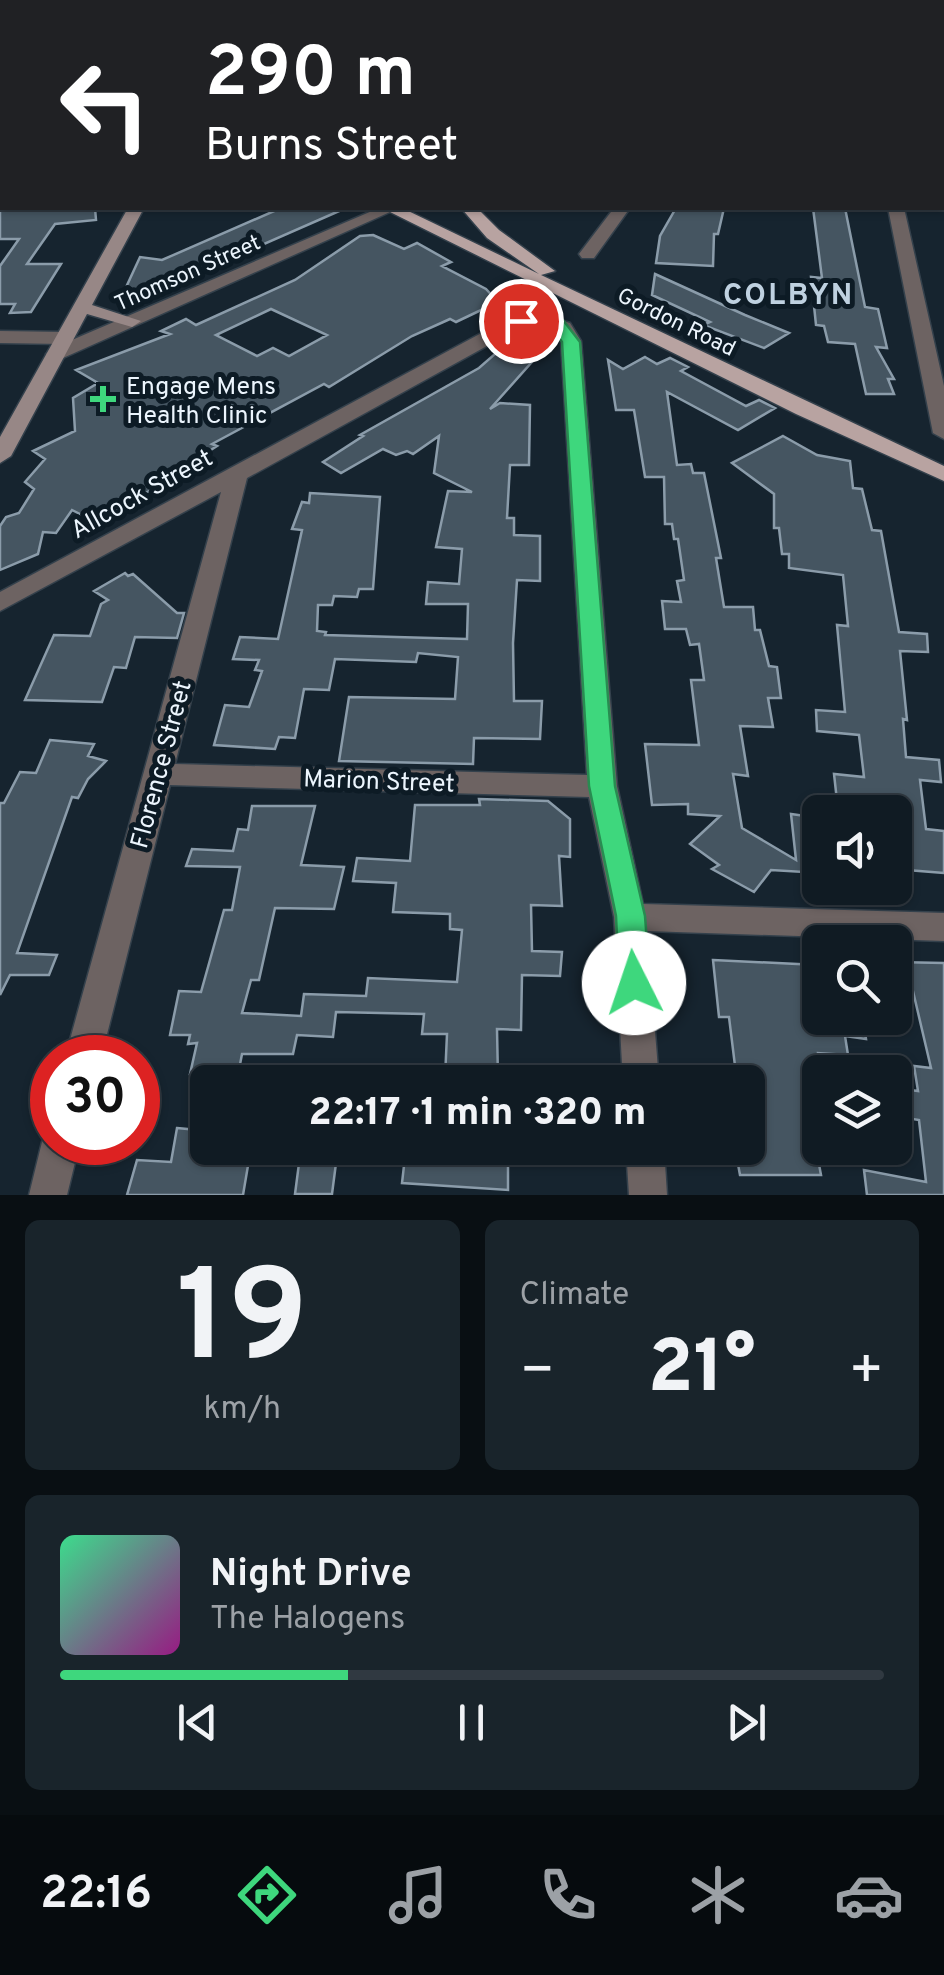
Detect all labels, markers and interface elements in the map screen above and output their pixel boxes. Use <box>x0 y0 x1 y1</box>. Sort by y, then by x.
text: 290 m <box>205 32 416 121</box>
icon: left <box>40 40 170 170</box>
text: Burns Street <box>205 119 458 176</box>
street label: Thomson Street <box>111 230 265 318</box>
district label: COLBYN <box>723 278 855 315</box>
pin <box>479 279 564 364</box>
street label: Gordon Road <box>612 283 739 364</box>
icon: arrive <box>494 294 549 349</box>
place label: Engage Mens Health Clinic <box>126 372 276 433</box>
marker: Engage Mens Health Clinic <box>90 386 116 412</box>
street label: Allcock Street <box>66 443 219 548</box>
street label: Florence Street <box>125 677 201 852</box>
street label: Marion Street <box>303 764 455 802</box>
map controls <box>802 795 912 1165</box>
button: sound <box>802 795 912 905</box>
button: search <box>802 925 912 1035</box>
position arrow <box>582 931 686 1035</box>
speed limit sign: 30 <box>30 1035 160 1165</box>
button: layers <box>802 1055 912 1165</box>
text: 22:17 · 1 min · 320 m <box>309 1090 646 1139</box>
text: 19 <box>176 1242 308 1407</box>
text: Climate <box>520 1276 629 1316</box>
text: 21° <box>648 1324 756 1419</box>
text: − <box>520 1338 555 1408</box>
text: + <box>849 1338 884 1408</box>
text: km/h <box>203 1390 281 1430</box>
text: Night Drive <box>210 1551 412 1600</box>
text: The Halogens <box>210 1600 405 1640</box>
icon: previous <box>170 1695 225 1750</box>
icon: pause <box>444 1695 499 1750</box>
icon: next <box>719 1695 774 1750</box>
icon: directions <box>232 1860 302 1930</box>
icon: music <box>383 1860 453 1930</box>
icon: phone <box>533 1860 603 1930</box>
icon: climate <box>683 1860 753 1930</box>
icon: car <box>834 1860 904 1930</box>
text: 22:16 <box>40 1867 152 1924</box>

